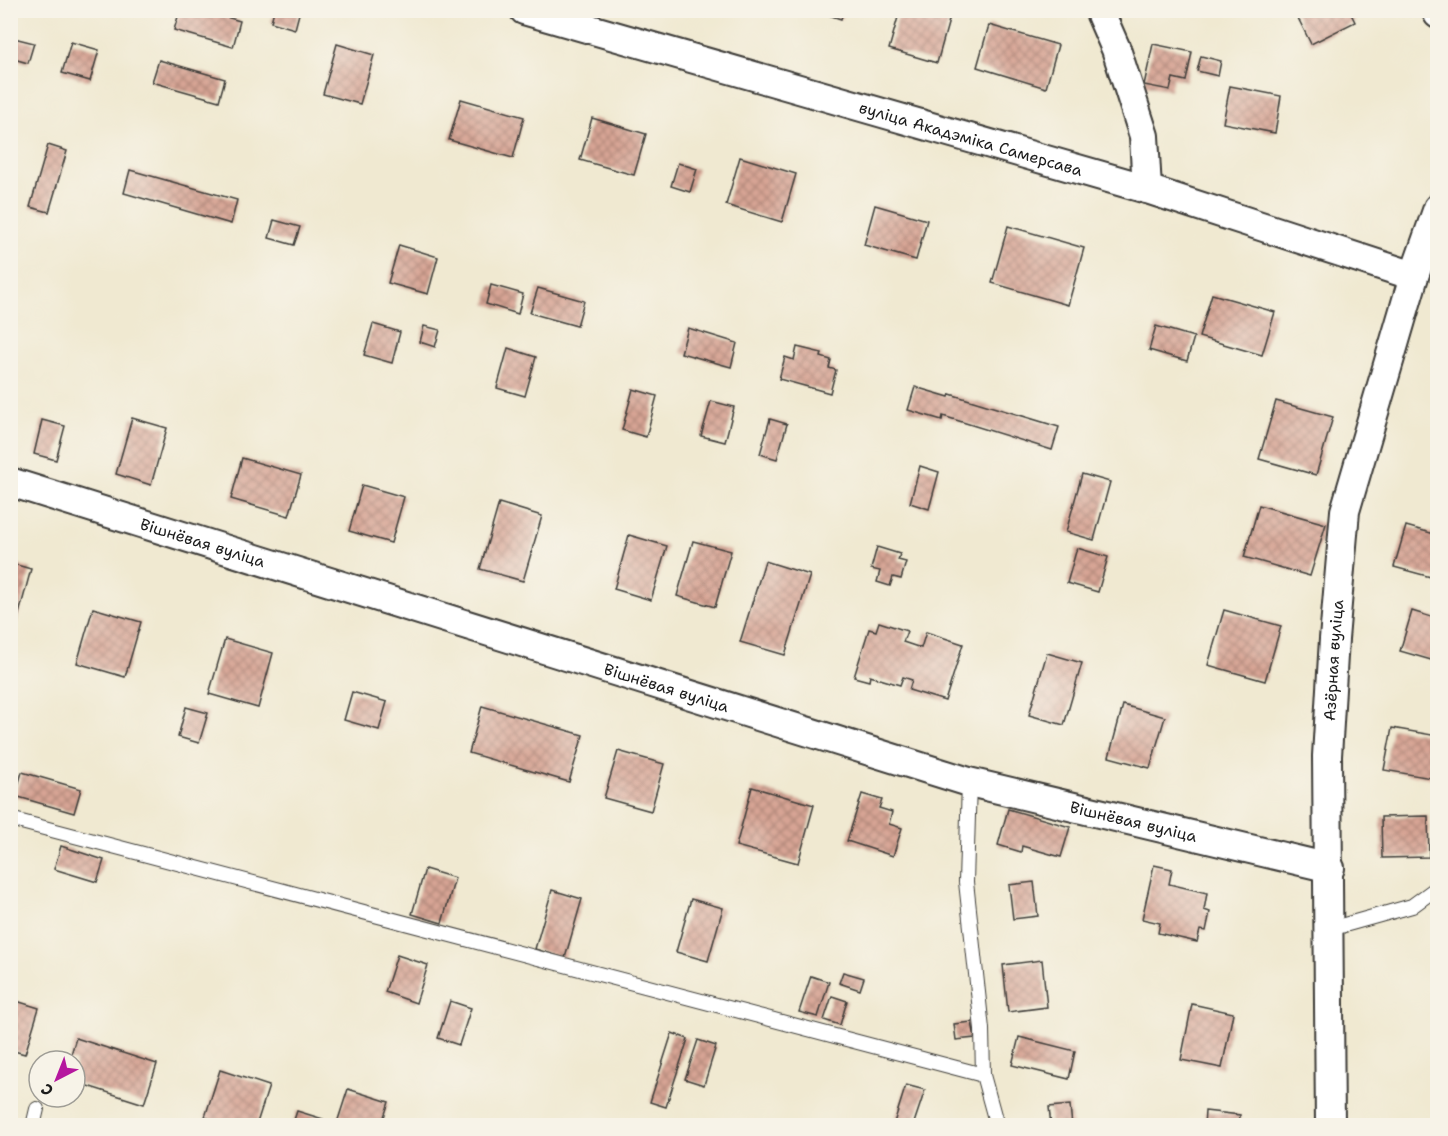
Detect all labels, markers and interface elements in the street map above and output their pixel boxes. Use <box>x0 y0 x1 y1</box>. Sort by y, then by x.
street label: вуліца Акадэміка Самерсава <box>857 96 1085 180</box>
street label: Вішнёвая вуліца <box>138 513 268 572</box>
street label: Азёрная вуліца <box>1319 599 1348 722</box>
street label: Вішнёвая вуліца <box>602 658 732 717</box>
street label: Вішнёвая вуліца <box>1068 796 1199 846</box>
north arrow <box>27 1049 87 1109</box>
text: С <box>36 1079 58 1101</box>

